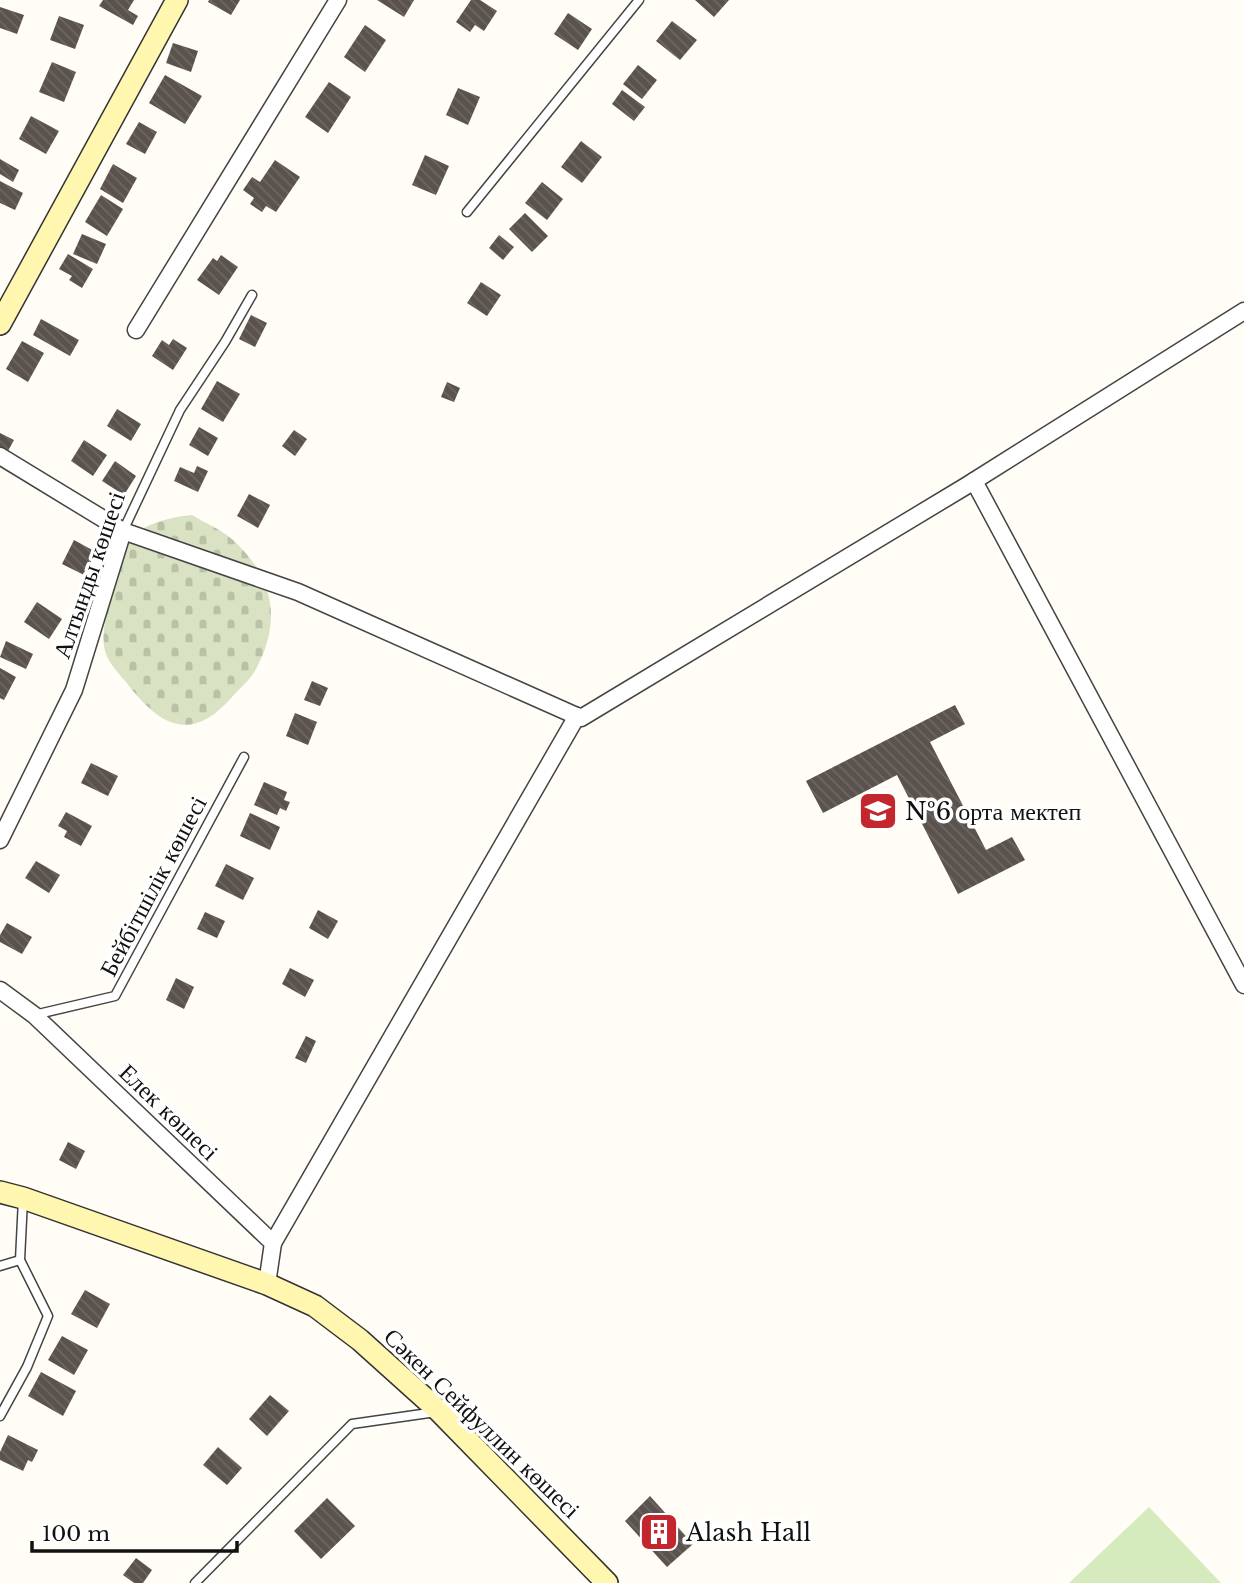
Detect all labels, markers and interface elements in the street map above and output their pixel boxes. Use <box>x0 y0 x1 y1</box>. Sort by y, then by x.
street label: Алтынды көшесі <box>47 487 131 662</box>
school or university icon: №6 орта мектеп <box>857 790 899 832</box>
street label: Бейбітшілік көшесі <box>93 791 213 981</box>
place label: №6 орта мектеп <box>905 797 1081 826</box>
street label: Елек көшесі <box>113 1058 225 1167</box>
street label: Сәкен Сейфуллин көшесі <box>378 1322 586 1524</box>
scale bar <box>32 1510 236 1554</box>
building icon: Alash Hall <box>638 1511 680 1553</box>
place label: Alash Hall <box>685 1518 811 1547</box>
text: 100 m <box>42 1521 110 1547</box>

